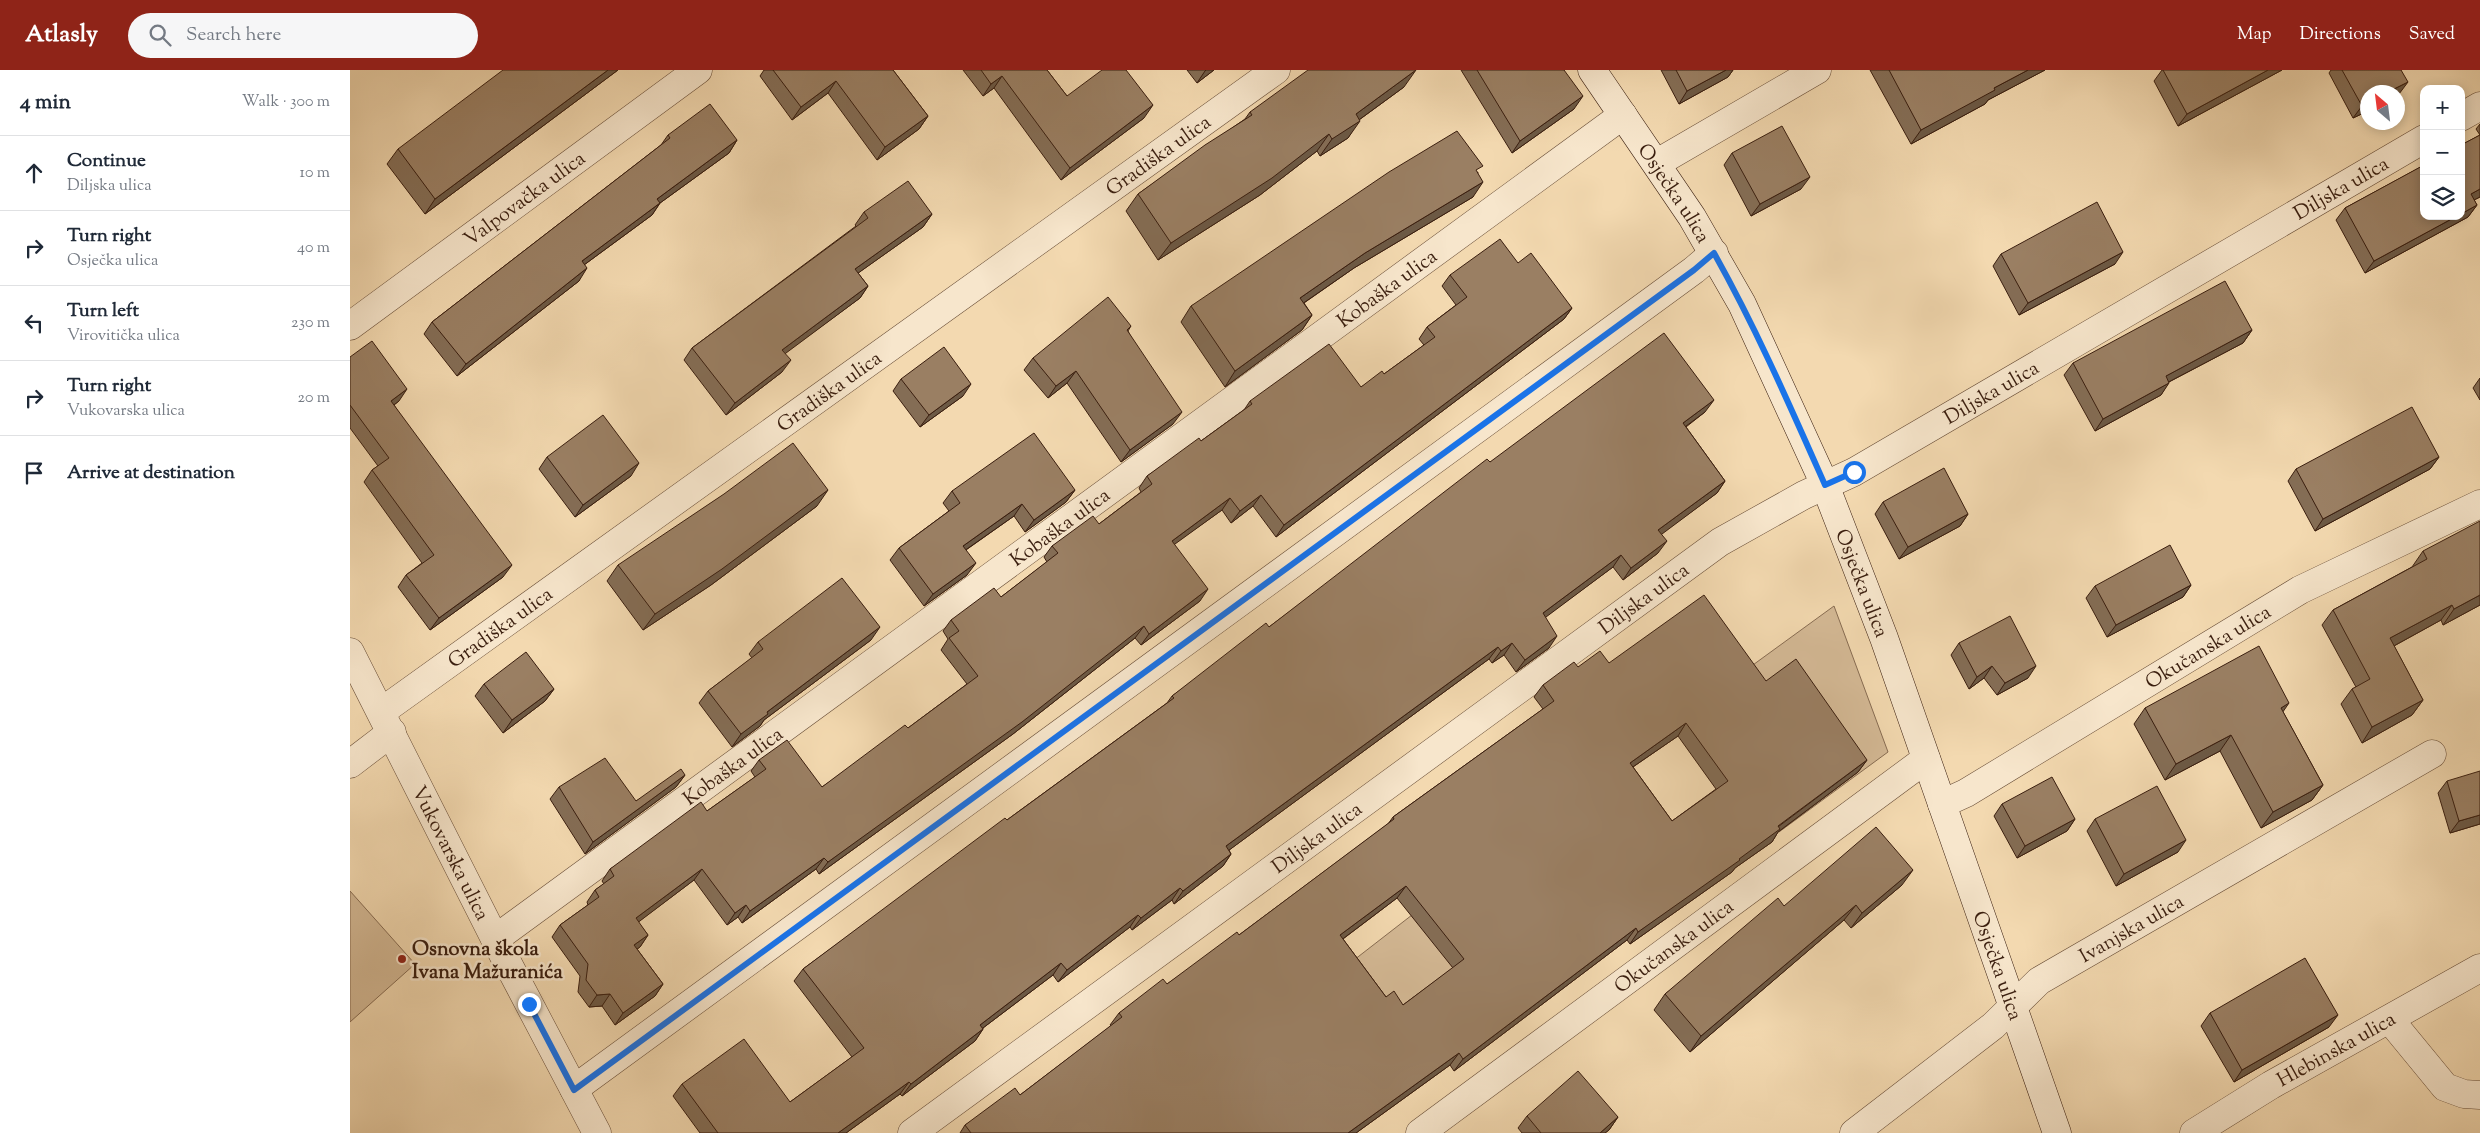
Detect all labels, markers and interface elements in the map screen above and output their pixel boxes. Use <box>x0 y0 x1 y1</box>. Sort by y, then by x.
search box <box>128 13 478 58</box>
text: Atlasly <box>25 18 98 52</box>
icon: search <box>146 21 174 49</box>
text: Search here <box>186 22 281 49</box>
text: Map <box>2237 22 2272 48</box>
text: Directions <box>2300 22 2381 48</box>
text: Saved <box>2409 22 2455 48</box>
north arrow <box>2360 85 2405 130</box>
map controls <box>2420 85 2465 220</box>
button: + <box>2420 85 2465 130</box>
text: 4 min <box>20 88 71 118</box>
text: Walk · 300 m <box>242 91 330 114</box>
street label: Gradiška ulica <box>1101 109 1218 204</box>
button: − <box>2420 130 2465 175</box>
street label: Osječka ulica <box>1629 138 1716 249</box>
street label: Valpovačka ulica <box>459 145 592 255</box>
text: Continue <box>67 148 146 175</box>
street label: Diljska ulica <box>2289 151 2395 229</box>
icon: ahead <box>20 159 48 187</box>
text: 10 m <box>300 162 330 185</box>
text: Diljska ulica <box>67 175 152 198</box>
button: layers <box>2420 175 2465 220</box>
text: Turn right <box>67 223 151 250</box>
icon: right <box>20 234 48 262</box>
text: 40 m <box>297 237 330 260</box>
street label: Kobaška ulica <box>1332 243 1444 336</box>
text: Osječka ulica <box>67 250 158 273</box>
text: Turn left <box>67 298 139 325</box>
icon: left <box>20 309 48 337</box>
text: 230 m <box>291 312 330 335</box>
text: Virovitička ulica <box>67 325 180 348</box>
street label: Gradiška ulica <box>772 345 889 441</box>
street label: Diljska ulica <box>1939 355 2045 433</box>
text: Turn right <box>67 373 151 400</box>
icon: right <box>20 384 48 412</box>
text: 20 m <box>297 387 330 410</box>
text: Vukovarska ulica <box>67 400 185 423</box>
icon: arrive <box>20 459 48 487</box>
text: Arrive at destination <box>67 460 235 487</box>
route start <box>1843 461 1866 484</box>
street label: Kobaška ulica <box>1005 482 1117 575</box>
street label: Osječka ulica <box>1826 525 1894 642</box>
street label: Diljska ulica <box>1593 557 1696 643</box>
street label: Gradiška ulica <box>443 581 560 677</box>
street label: Okučanska ulica <box>2140 599 2277 698</box>
street label: Kobaška ulica <box>678 721 790 814</box>
street label: Vukovarska ulica <box>403 782 495 926</box>
street label: Diljska ulica <box>1267 796 1369 882</box>
street label: Ivanjska ulica <box>2075 888 2190 972</box>
street label: Okučanska ulica <box>1609 894 1741 1002</box>
street label: Osječka ulica <box>1964 907 2029 1025</box>
place label: Osnovna škola Ivana Mažuranića <box>412 936 563 988</box>
marker: Osnovna škola Ivana Mažuranića <box>396 953 408 965</box>
route end <box>518 993 541 1016</box>
street label: Hlebinska ulica <box>2272 1006 2402 1096</box>

